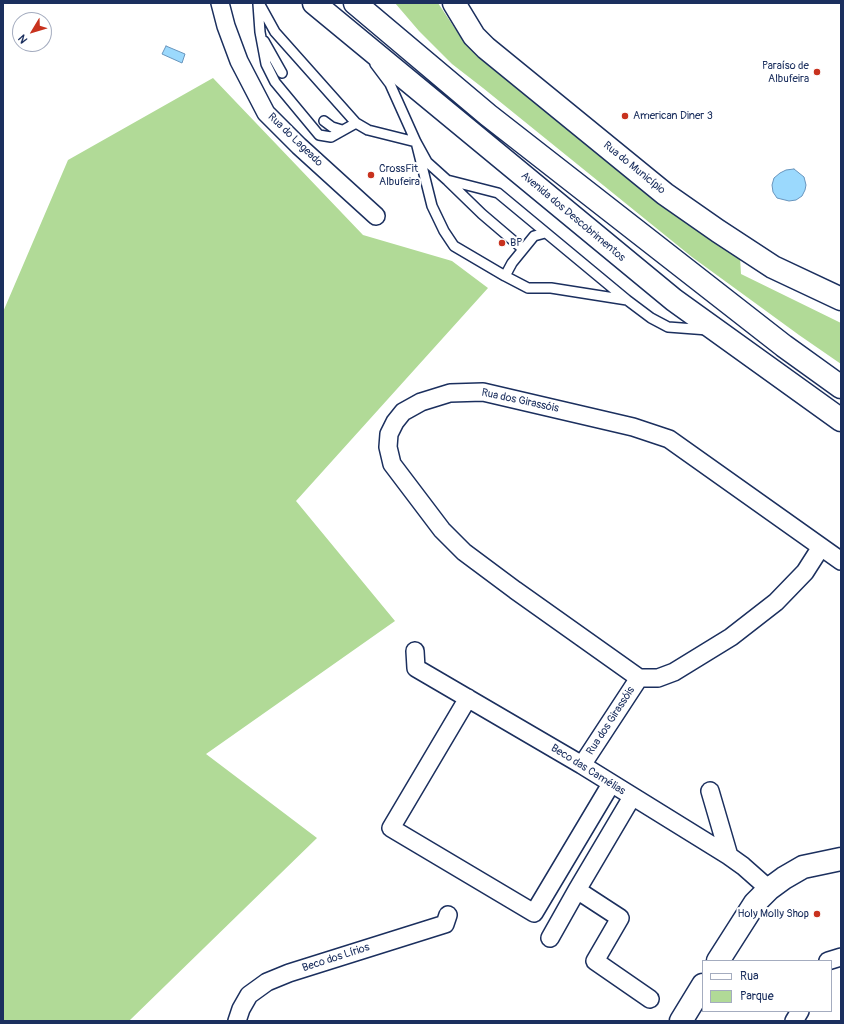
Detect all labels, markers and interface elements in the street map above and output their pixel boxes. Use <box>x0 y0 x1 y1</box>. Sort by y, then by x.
north arrow <box>12 12 52 52</box>
text: N <box>16 32 30 46</box>
place label: Paraíso de Albufeira <box>762 59 809 85</box>
marker: Paraíso de Albufeira <box>812 67 822 77</box>
place label: American Diner 3 <box>633 109 713 123</box>
street label: Rua do Lageado <box>265 110 325 170</box>
marker: American Diner 3 <box>620 111 630 121</box>
street label: Rua do Município <box>600 139 668 197</box>
place label: CrossFit Albufeira <box>379 162 420 188</box>
street label: Avenida dos Descobrimentos <box>518 169 628 265</box>
marker: CrossFit Albufeira <box>366 170 376 180</box>
place label: BP <box>510 236 522 250</box>
marker: BP <box>497 238 507 248</box>
street label: Rua dos Girassóis <box>480 386 560 416</box>
street label: Rua dos Girassóis <box>584 684 638 758</box>
street label: Beco das Camélias <box>548 742 628 798</box>
place label: Holy Molly Shop <box>738 907 809 921</box>
marker: Holy Molly Shop <box>812 909 822 919</box>
street label: Beco dos Lírios <box>301 941 371 975</box>
legend <box>702 960 832 1012</box>
text: Rua <box>740 969 759 984</box>
text: Parque <box>740 989 774 1004</box>

